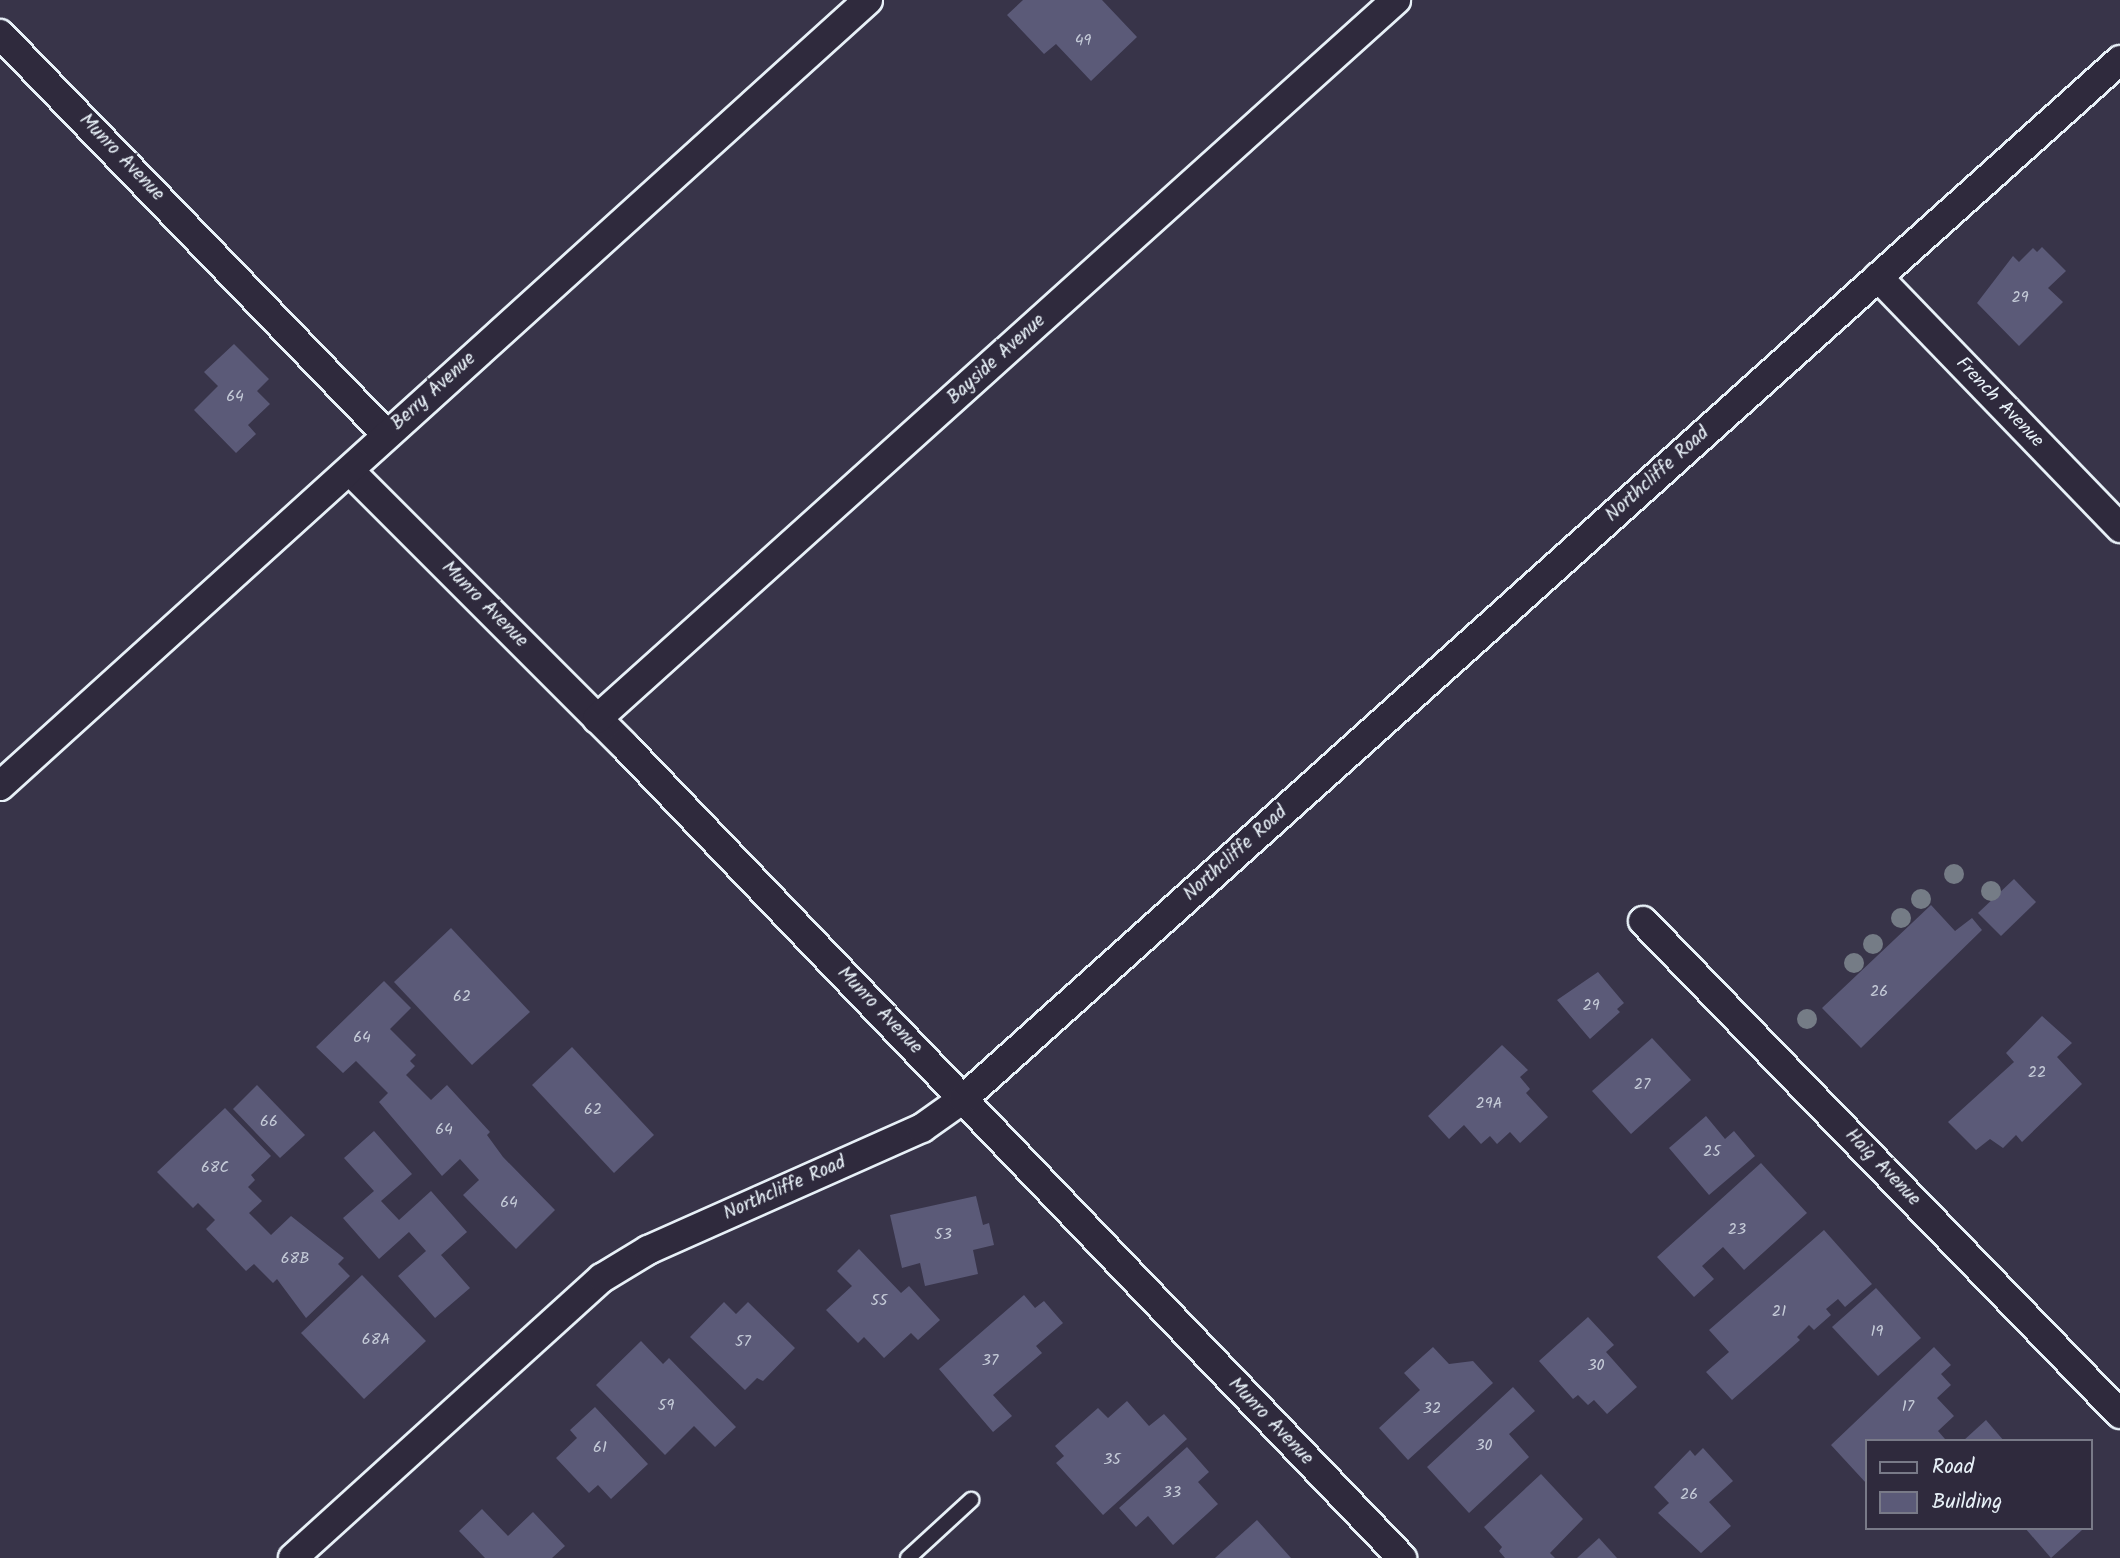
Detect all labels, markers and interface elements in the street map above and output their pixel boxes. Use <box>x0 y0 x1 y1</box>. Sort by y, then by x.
house number: 49 <box>1075 31 1091 51</box>
street label: Munro Avenue <box>74 110 168 206</box>
house number: 29 <box>2011 288 2029 308</box>
street label: Bayside Avenue <box>943 310 1051 410</box>
street label: Berry Avenue <box>387 348 481 436</box>
street label: French Avenue <box>1950 353 2048 453</box>
house number: 64 <box>226 387 244 407</box>
street label: Northcliffe Road <box>1602 423 1714 527</box>
street label: Munro Avenue <box>436 557 532 653</box>
street label: Northcliffe Road <box>1180 802 1292 906</box>
street label: Munro Avenue <box>832 963 926 1059</box>
house number: 26 <box>1870 982 1888 1002</box>
house number: 62 <box>453 987 471 1007</box>
house number: 29 <box>1582 996 1600 1016</box>
house number: 64 <box>353 1028 371 1048</box>
house number: 22 <box>2028 1063 2046 1083</box>
house number: 27 <box>1634 1075 1650 1095</box>
house number: 29A <box>1476 1094 1502 1114</box>
house number: 62 <box>584 1100 602 1120</box>
house number: 66 <box>260 1112 278 1132</box>
house number: 64 <box>435 1120 453 1140</box>
street label: Haig Avenue <box>1840 1125 1924 1211</box>
house number: 25 <box>1703 1142 1721 1162</box>
street label: Northcliffe Road <box>720 1152 850 1226</box>
house number: 68C <box>201 1158 229 1178</box>
house number: 64 <box>500 1193 518 1213</box>
house number: 23 <box>1728 1220 1746 1240</box>
house number: 53 <box>934 1225 952 1245</box>
house number: 68B <box>281 1249 309 1269</box>
house number: 55 <box>870 1291 888 1311</box>
house number: 21 <box>1772 1302 1786 1322</box>
house number: 19 <box>1871 1322 1883 1342</box>
house number: 68A <box>362 1330 390 1350</box>
house number: 57 <box>735 1332 751 1352</box>
house number: 37 <box>982 1351 998 1371</box>
house number: 30 <box>1587 1356 1605 1376</box>
street label: Munro Avenue <box>1223 1374 1317 1470</box>
house number: 59 <box>658 1396 674 1416</box>
house number: 17 <box>1902 1397 1914 1417</box>
house number: 32 <box>1423 1399 1441 1419</box>
house number: 30 <box>1475 1436 1493 1456</box>
house number: 61 <box>593 1438 607 1458</box>
legend <box>1864 1439 2092 1530</box>
house number: 35 <box>1103 1450 1121 1470</box>
text: Road <box>1932 1451 1974 1484</box>
house number: 33 <box>1163 1483 1181 1503</box>
house number: 26 <box>1680 1485 1698 1505</box>
text: Building <box>1932 1486 2002 1519</box>

